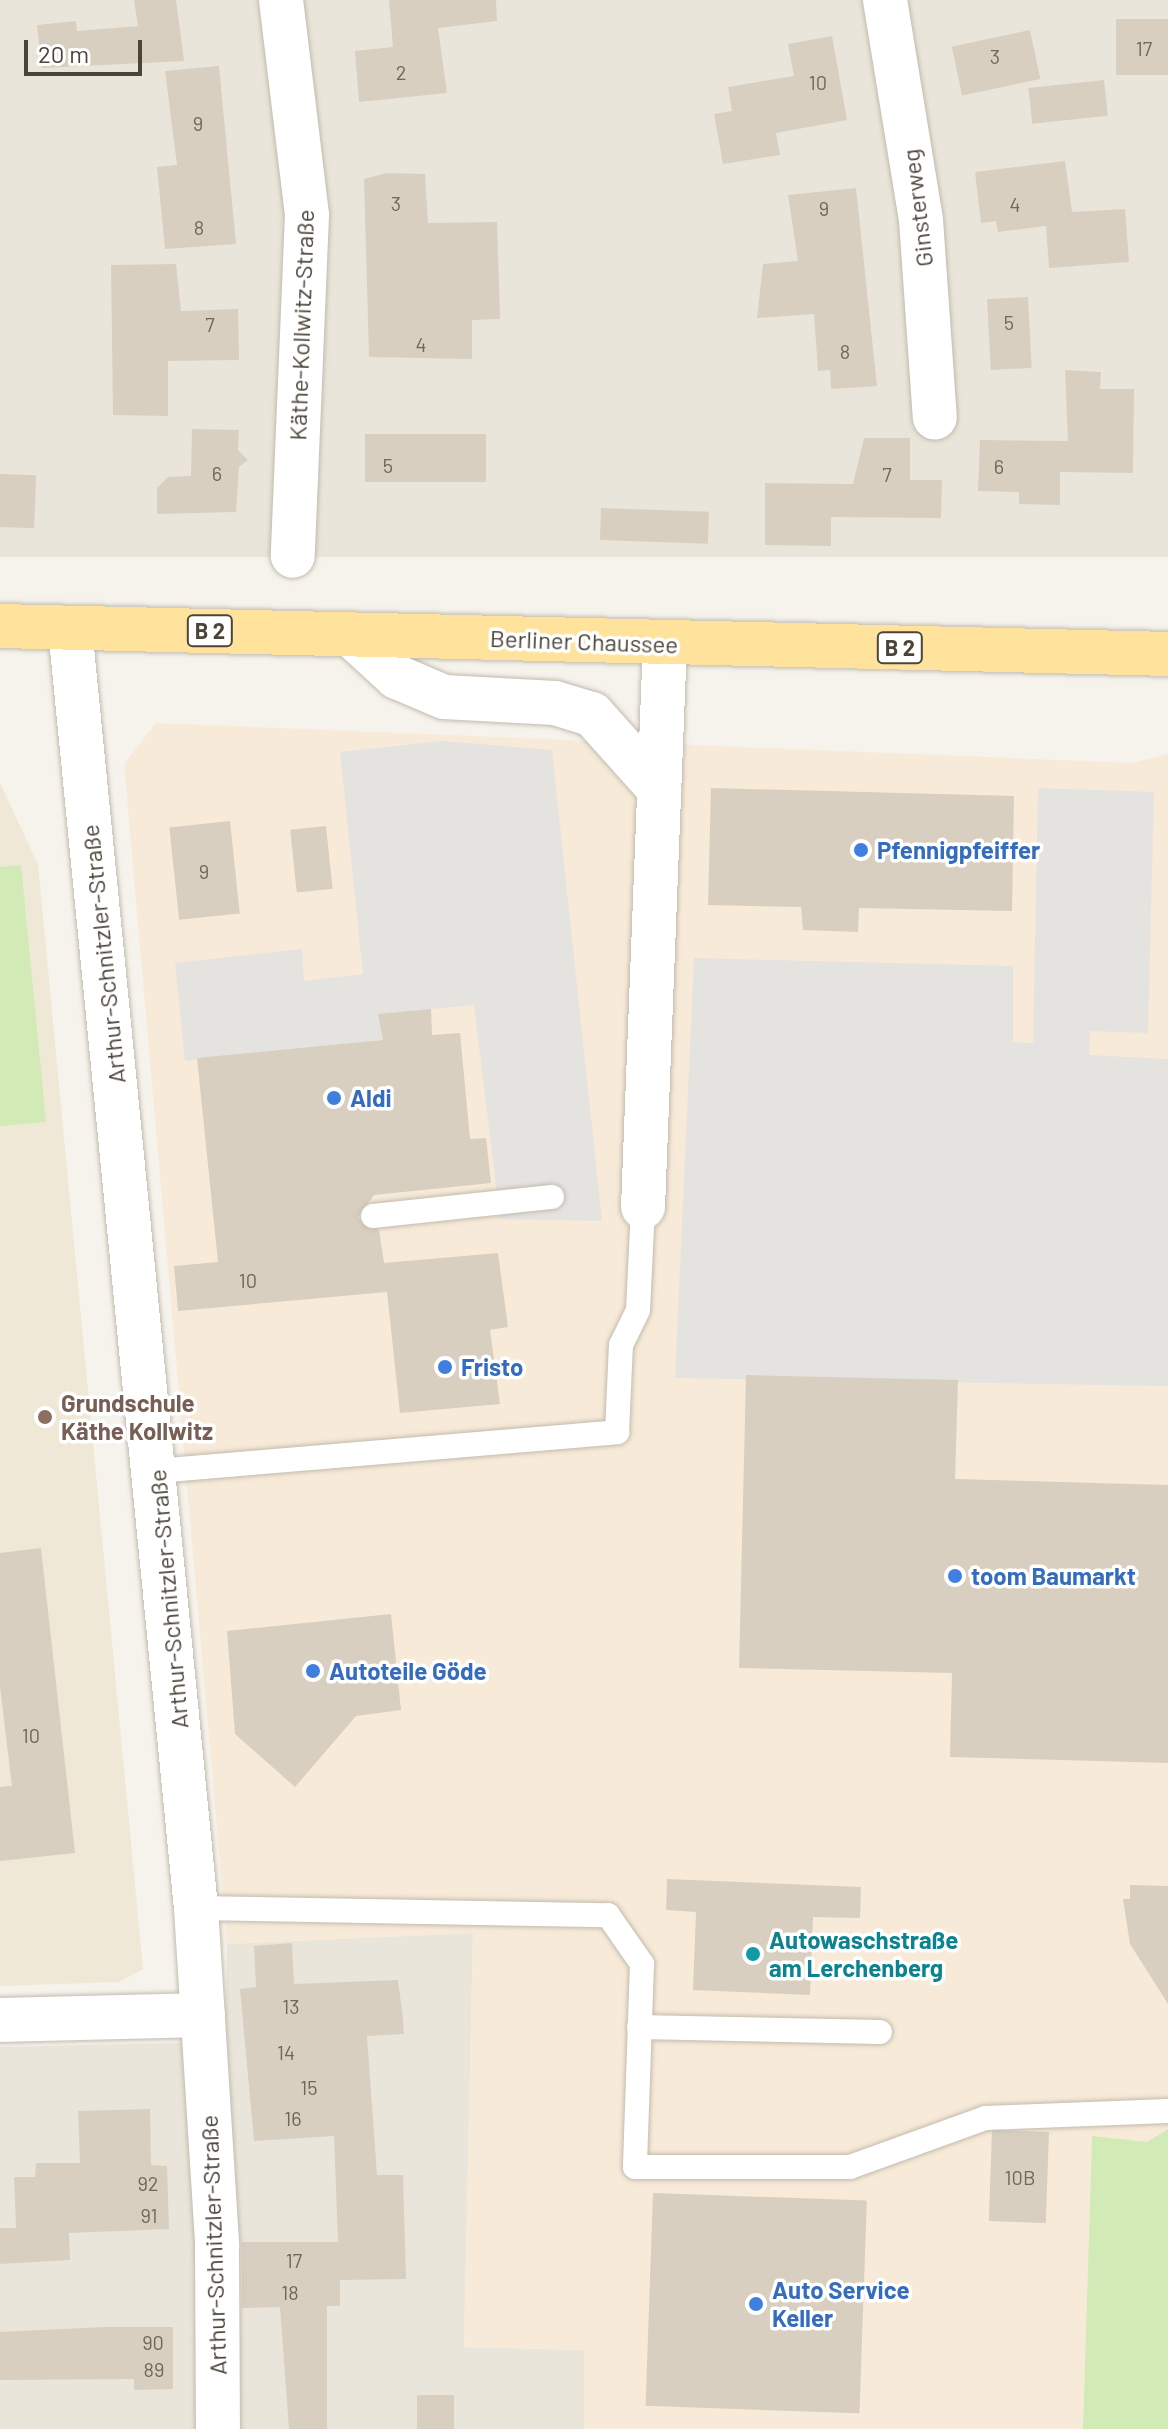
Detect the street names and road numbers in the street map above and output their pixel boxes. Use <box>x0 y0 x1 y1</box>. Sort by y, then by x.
street label: Ginsterweg <box>895 147 939 269</box>
street label: Käthe-Kollwitz-Straße <box>283 209 319 441</box>
road number: B 2 <box>186 613 234 649</box>
street label: Berliner Chaussee <box>489 623 679 659</box>
road number: B 2 <box>876 630 924 666</box>
street label: Arthur-Schnitzler-Straße <box>75 823 131 1085</box>
street label: Arthur-Schnitzler-Straße <box>142 1468 194 1730</box>
street label: Arthur-Schnitzler-Straße <box>194 2114 232 2376</box>

